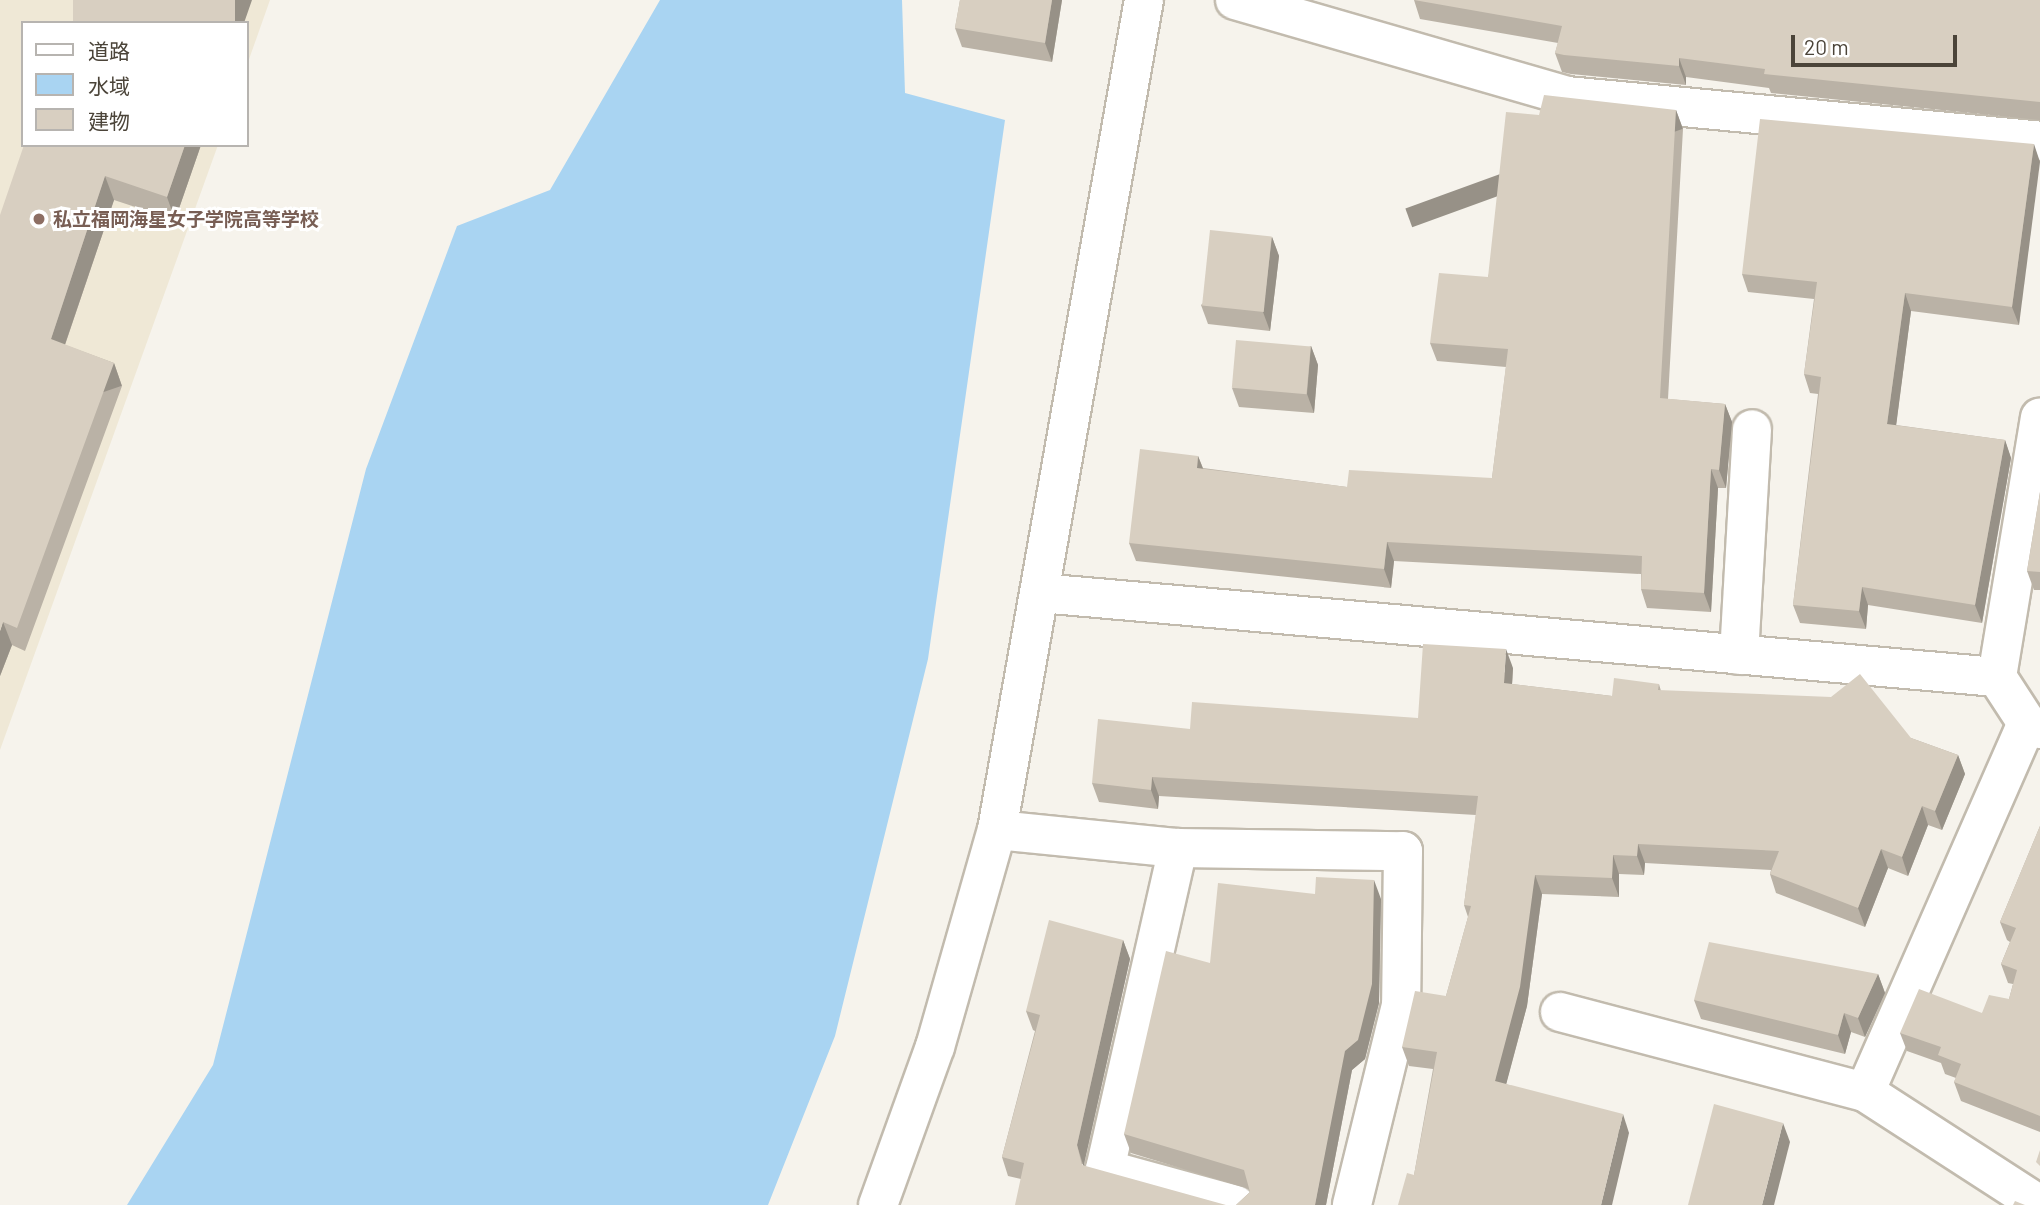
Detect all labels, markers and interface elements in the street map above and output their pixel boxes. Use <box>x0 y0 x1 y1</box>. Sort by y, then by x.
legend <box>21 21 248 147</box>
scale bar <box>1795 21 1961 65</box>
text: 20 m <box>1804 34 1849 59</box>
text: 道路 <box>88 38 130 63</box>
text: 水域 <box>88 73 130 98</box>
text: 建物 <box>88 108 130 133</box>
place label: 私立福岡海星女子学院高等学校 <box>53 208 319 230</box>
marker: 私立福岡海星女子学院高等学校 <box>31 211 47 227</box>

